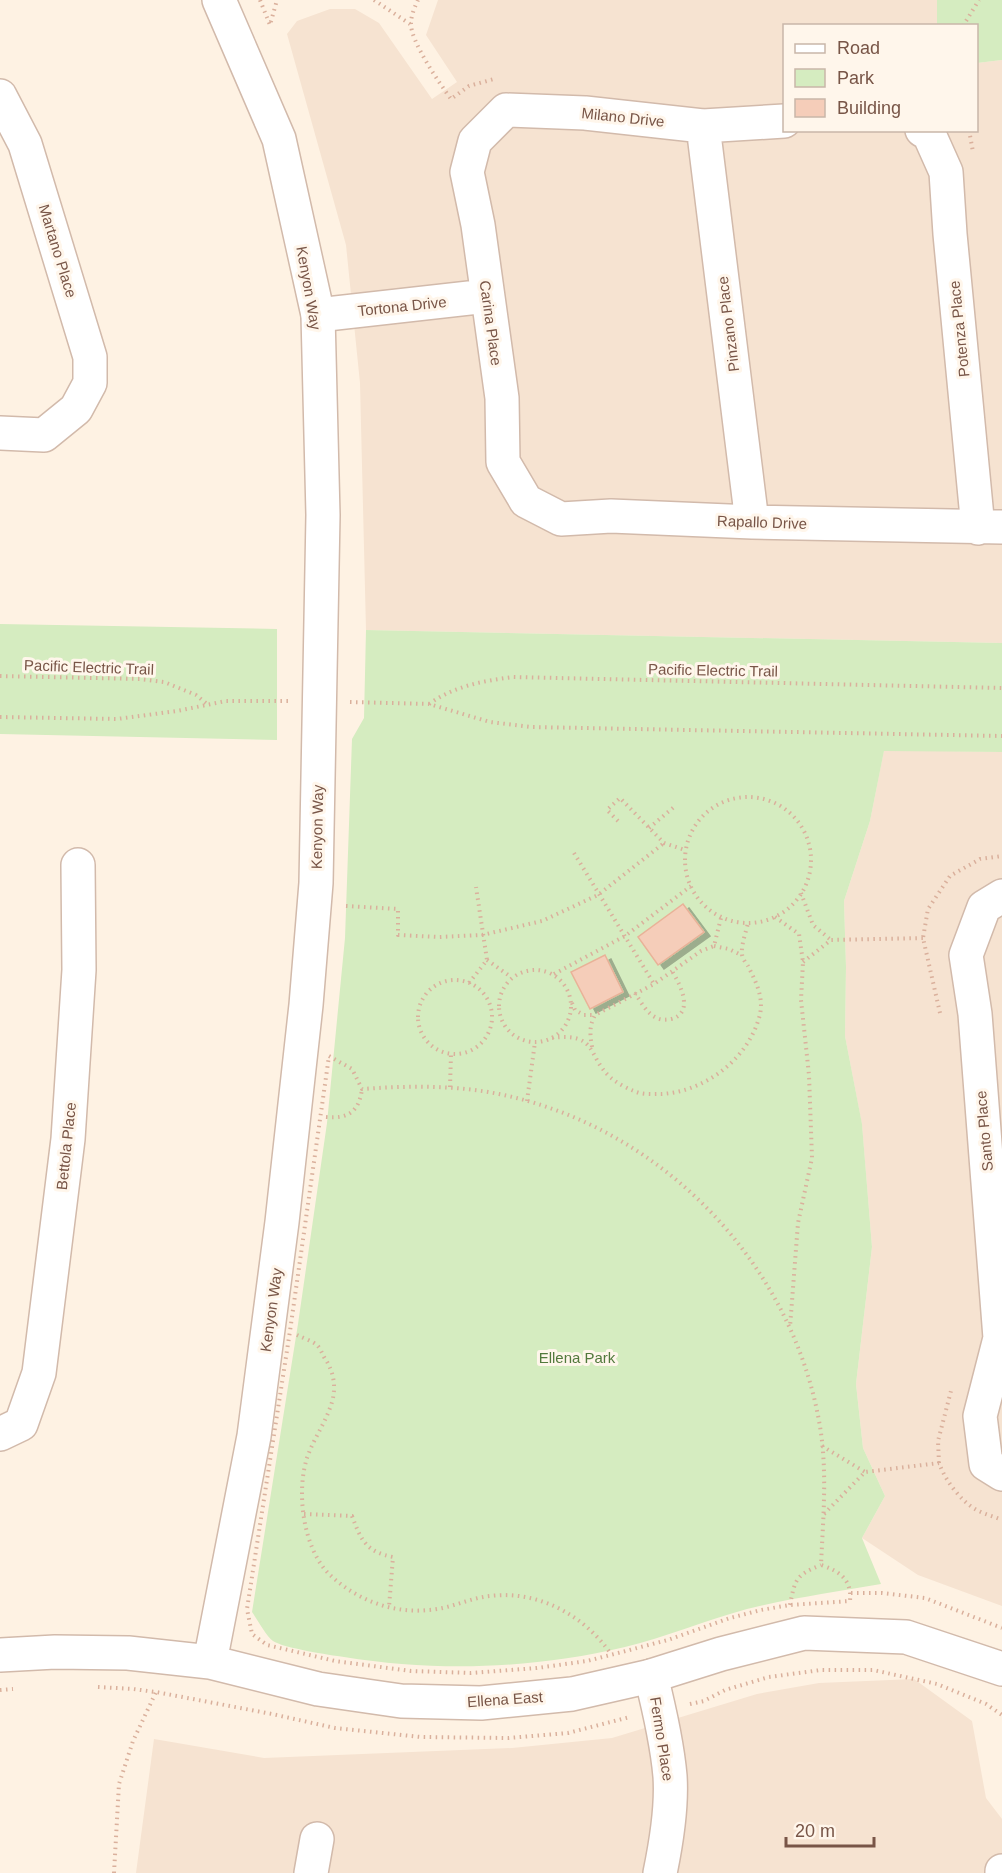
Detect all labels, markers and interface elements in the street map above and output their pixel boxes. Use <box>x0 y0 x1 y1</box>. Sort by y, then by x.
legend <box>783 24 978 132</box>
text: Road <box>837 38 880 58</box>
text: Park <box>837 68 875 88</box>
text: Building <box>837 98 901 118</box>
street label: Milano Drive <box>581 104 665 130</box>
street label: Martano Place <box>36 202 80 300</box>
street label: Kenyon Way <box>293 245 325 332</box>
street label: Pinzano Place <box>714 275 742 373</box>
street label: Carina Place <box>477 279 505 367</box>
street label: Potenza Place <box>945 280 973 378</box>
street label: Tortona Drive <box>357 293 447 319</box>
street label: Rapallo Drive <box>717 512 807 532</box>
street label: Pacific Electric Trail <box>24 656 154 678</box>
street label: Pacific Electric Trail <box>648 660 778 680</box>
street label: Kenyon Way <box>308 784 326 869</box>
street label: Santo Place <box>972 1090 996 1172</box>
street label: Bettola Place <box>53 1101 79 1191</box>
street label: Kenyon Way <box>257 1266 285 1353</box>
park label: Ellena Park <box>539 1349 616 1366</box>
street label: Ellena East <box>467 1688 544 1710</box>
street label: Fermo Place <box>647 1696 677 1782</box>
scale bar <box>786 1810 874 1848</box>
text: 20 m <box>795 1821 835 1841</box>

